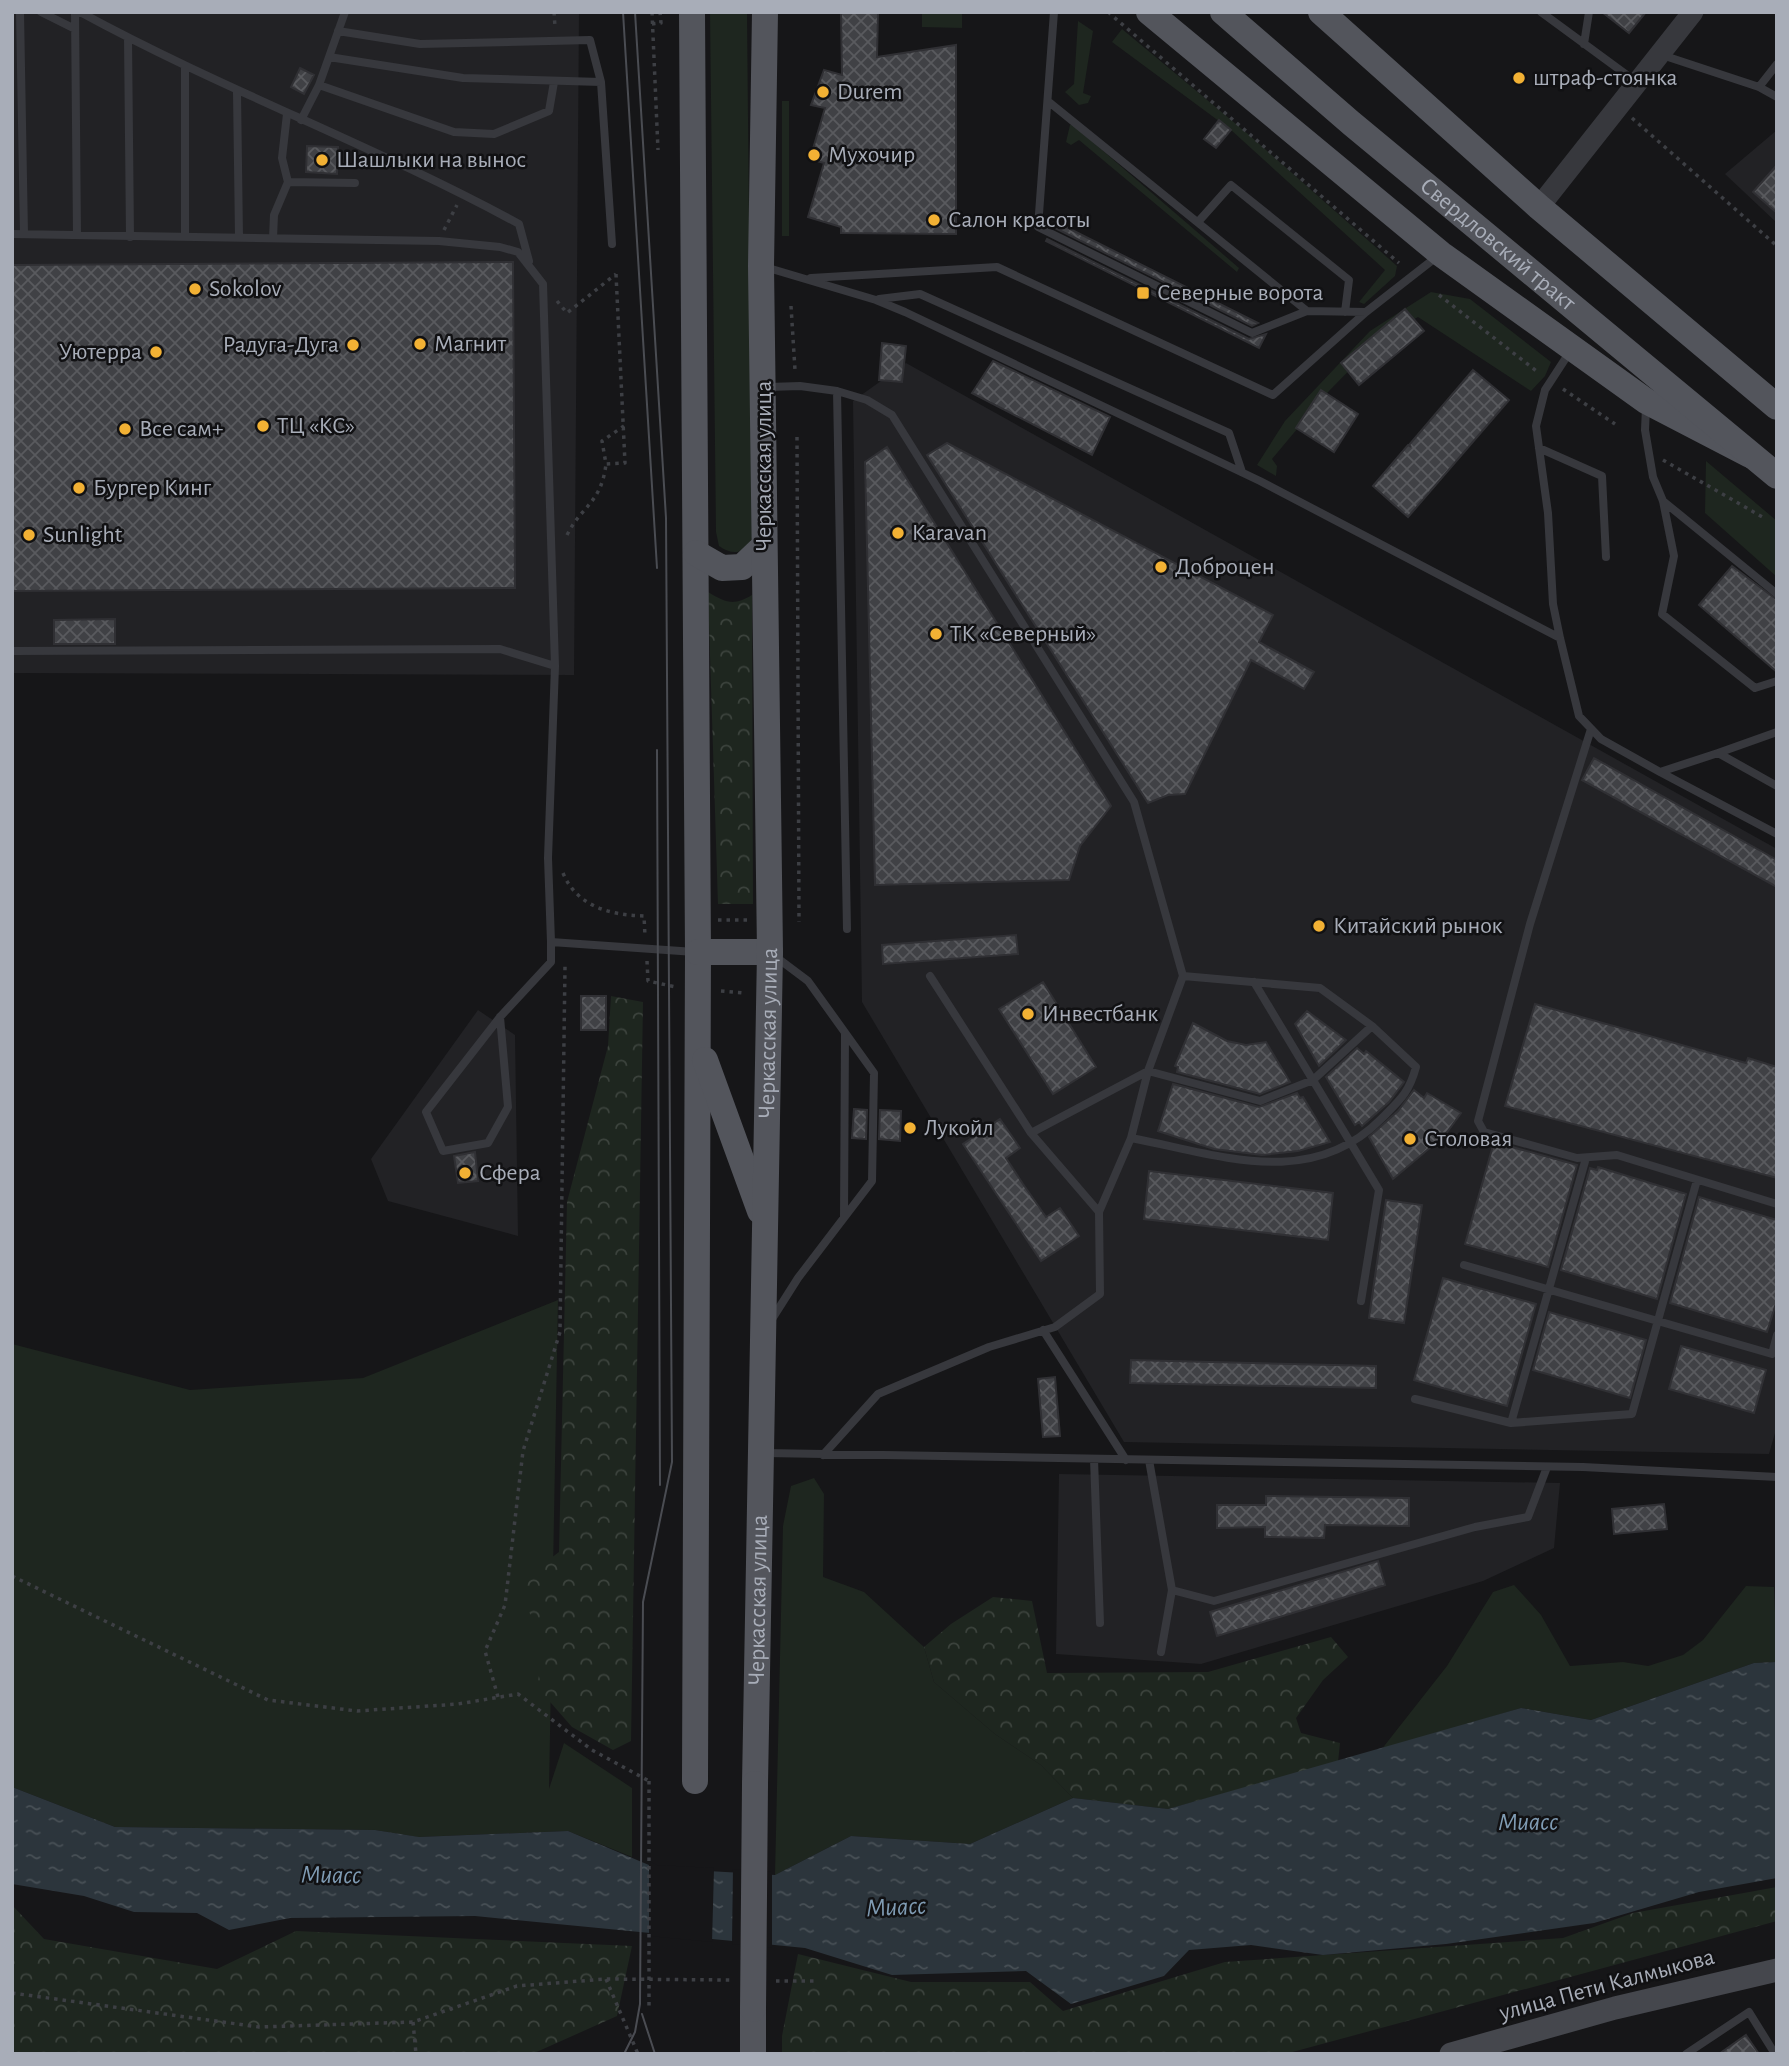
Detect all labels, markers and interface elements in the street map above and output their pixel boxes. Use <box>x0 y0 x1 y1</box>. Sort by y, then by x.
place label: штраф-стоянка <box>1533 66 1678 90</box>
marker: штраф-стоянка <box>1511 70 1527 86</box>
place label: Durem <box>837 80 903 104</box>
marker: Durem <box>815 84 831 100</box>
place label: Мухочир <box>828 143 915 167</box>
marker: Мухочир <box>806 147 822 163</box>
place label: Шашлыки на вынос <box>336 148 526 172</box>
marker: Шашлыки на вынос <box>314 152 330 168</box>
street label: Свердловский тракт <box>1415 173 1580 316</box>
place label: Салон красоты <box>948 208 1091 232</box>
marker: Салон красоты <box>926 212 942 228</box>
place label: Sokolov <box>209 277 282 301</box>
marker: Sokolov <box>187 281 203 297</box>
place label: Северные ворота <box>1157 281 1323 305</box>
marker: Северные ворота <box>1135 285 1151 301</box>
place label: Магнит <box>434 332 506 356</box>
place label: Радуга-Дуга <box>223 333 339 357</box>
marker: Магнит <box>412 336 428 352</box>
marker: Радуга-Дуга <box>345 337 361 353</box>
place label: Уютерра <box>59 340 142 364</box>
marker: Уютерра <box>148 344 164 360</box>
street label: Черкасская улица <box>752 381 776 551</box>
place label: ТЦ «КС» <box>277 414 355 438</box>
place label: Все сам+ <box>139 417 223 441</box>
marker: ТЦ «КС» <box>255 418 271 434</box>
marker: Все сам+ <box>117 421 133 437</box>
place label: Бургер Кинг <box>93 476 212 500</box>
marker: Бургер Кинг <box>71 480 87 496</box>
place label: Karavan <box>912 521 987 545</box>
place label: Sunlight <box>43 523 123 547</box>
marker: Karavan <box>890 525 906 541</box>
marker: Sunlight <box>21 527 37 543</box>
place label: Доброцен <box>1175 555 1275 579</box>
marker: Доброцен <box>1153 559 1169 575</box>
place label: ТК «Северный» <box>950 622 1096 646</box>
marker: ТК «Северный» <box>928 626 944 642</box>
place label: Китайский рынок <box>1333 914 1503 938</box>
marker: Китайский рынок <box>1311 918 1327 934</box>
street label: Черкасская улица <box>755 947 782 1119</box>
place label: Инвестбанк <box>1042 1002 1158 1026</box>
marker: Инвестбанк <box>1020 1006 1036 1022</box>
place label: Лукойл <box>924 1116 994 1140</box>
marker: Лукойл <box>902 1120 918 1136</box>
place label: Столовая <box>1424 1127 1512 1151</box>
marker: Столовая <box>1402 1131 1418 1147</box>
place label: Сфера <box>479 1161 541 1185</box>
marker: Сфера <box>457 1165 473 1181</box>
street label: Черкасская улица <box>745 1514 772 1686</box>
water label: Миасс <box>1498 1809 1558 1835</box>
water label: Миасс <box>301 1861 361 1889</box>
water label: Миасс <box>865 1892 927 1922</box>
street label: улица Пети Калмыкова <box>1496 1945 1717 2026</box>

